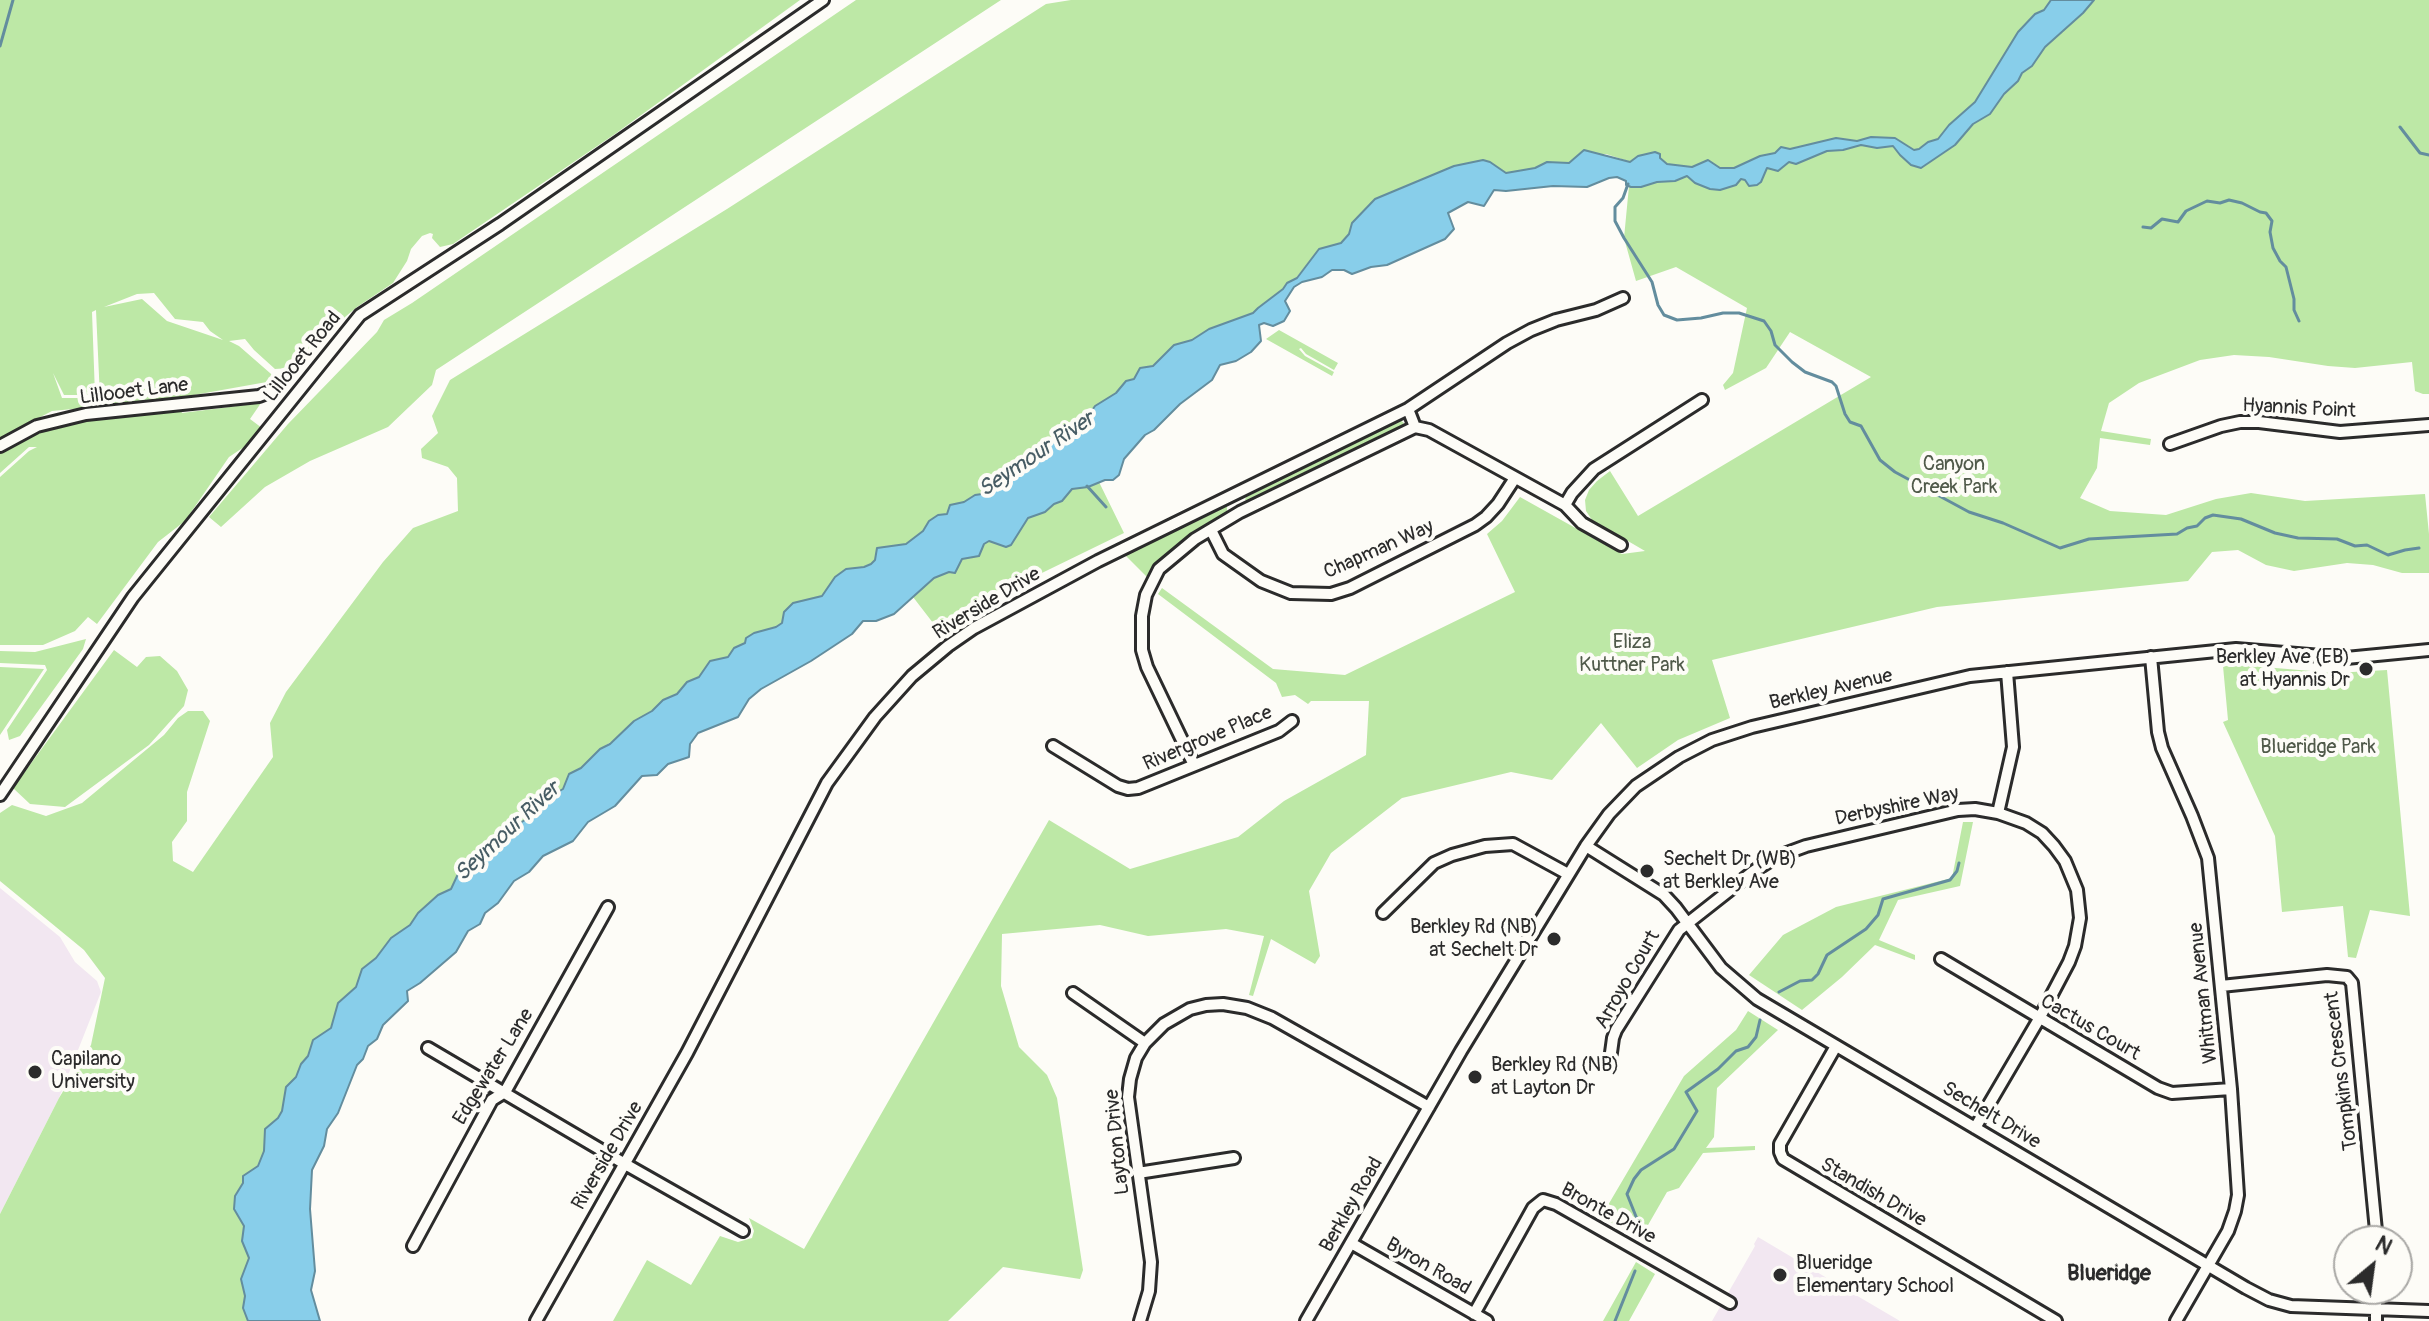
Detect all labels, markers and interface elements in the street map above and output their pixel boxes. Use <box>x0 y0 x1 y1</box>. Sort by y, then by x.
street label: Lillooet Road <box>259 307 347 407</box>
street label: Lillooet Lane <box>78 373 190 411</box>
street label: Hyannis Point <box>2242 394 2356 424</box>
water label: Seymour River <box>974 407 1100 503</box>
park label: Canyon Creek Park <box>1911 453 1997 500</box>
street label: Chapman Way <box>1320 515 1438 585</box>
street label: Riverside Drive <box>929 563 1045 645</box>
park label: Eliza Kuttner Park <box>1579 631 1685 678</box>
place label: Berkley Ave (EB) at Hyannis Dr <box>2216 646 2350 693</box>
marker: Berkley Ave (EB) at Hyannis Dr <box>2357 660 2375 678</box>
street label: Berkley Avenue <box>1767 664 1895 716</box>
street label: Rivergrove Place <box>1140 701 1276 777</box>
park label: Blueridge Park <box>2260 736 2376 760</box>
water label: Seymour River <box>450 777 566 887</box>
street label: Derbyshire Way <box>1833 782 1961 832</box>
place label: Sechelt Dr (WB) at Berkley Ave <box>1663 848 1797 895</box>
marker: Sechelt Dr (WB) at Berkley Ave <box>1638 862 1656 880</box>
place label: Berkley Rd (NB) at Sechelt Dr <box>1410 916 1538 963</box>
street label: Whitman Avenue <box>2185 921 2223 1065</box>
street label: Arroyo Court <box>1590 927 1666 1033</box>
marker: Berkley Rd (NB) at Sechelt Dr <box>1545 930 1563 948</box>
street label: Cactus Court <box>2036 990 2144 1066</box>
street label: Tompkins Crescent <box>2320 990 2364 1152</box>
street label: Edgewater Lane <box>449 1004 539 1130</box>
place label: Capilano University <box>51 1048 135 1095</box>
place label: Berkley Rd (NB) at Layton Dr <box>1491 1054 1619 1101</box>
marker: Capilano University <box>26 1063 44 1081</box>
marker: Berkley Rd (NB) at Layton Dr <box>1466 1068 1484 1086</box>
street label: Sechelt Drive <box>1937 1077 2045 1155</box>
street label: Layton Drive <box>1101 1088 1135 1196</box>
street label: Riverside Drive <box>567 1098 649 1214</box>
street label: Berkley Road <box>1315 1153 1389 1257</box>
street label: Standish Drive <box>1816 1153 1930 1233</box>
street label: Bronte Drive <box>1556 1178 1660 1250</box>
north arrow <box>2333 1225 2413 1305</box>
text: N <box>2370 1230 2397 1262</box>
street label: Byron Road <box>1381 1233 1475 1301</box>
place label: Blueridge Elementary School <box>1796 1252 1954 1299</box>
district label: Blueridge <box>2067 1261 2151 1287</box>
marker: Blueridge Elementary School <box>1771 1266 1789 1284</box>

